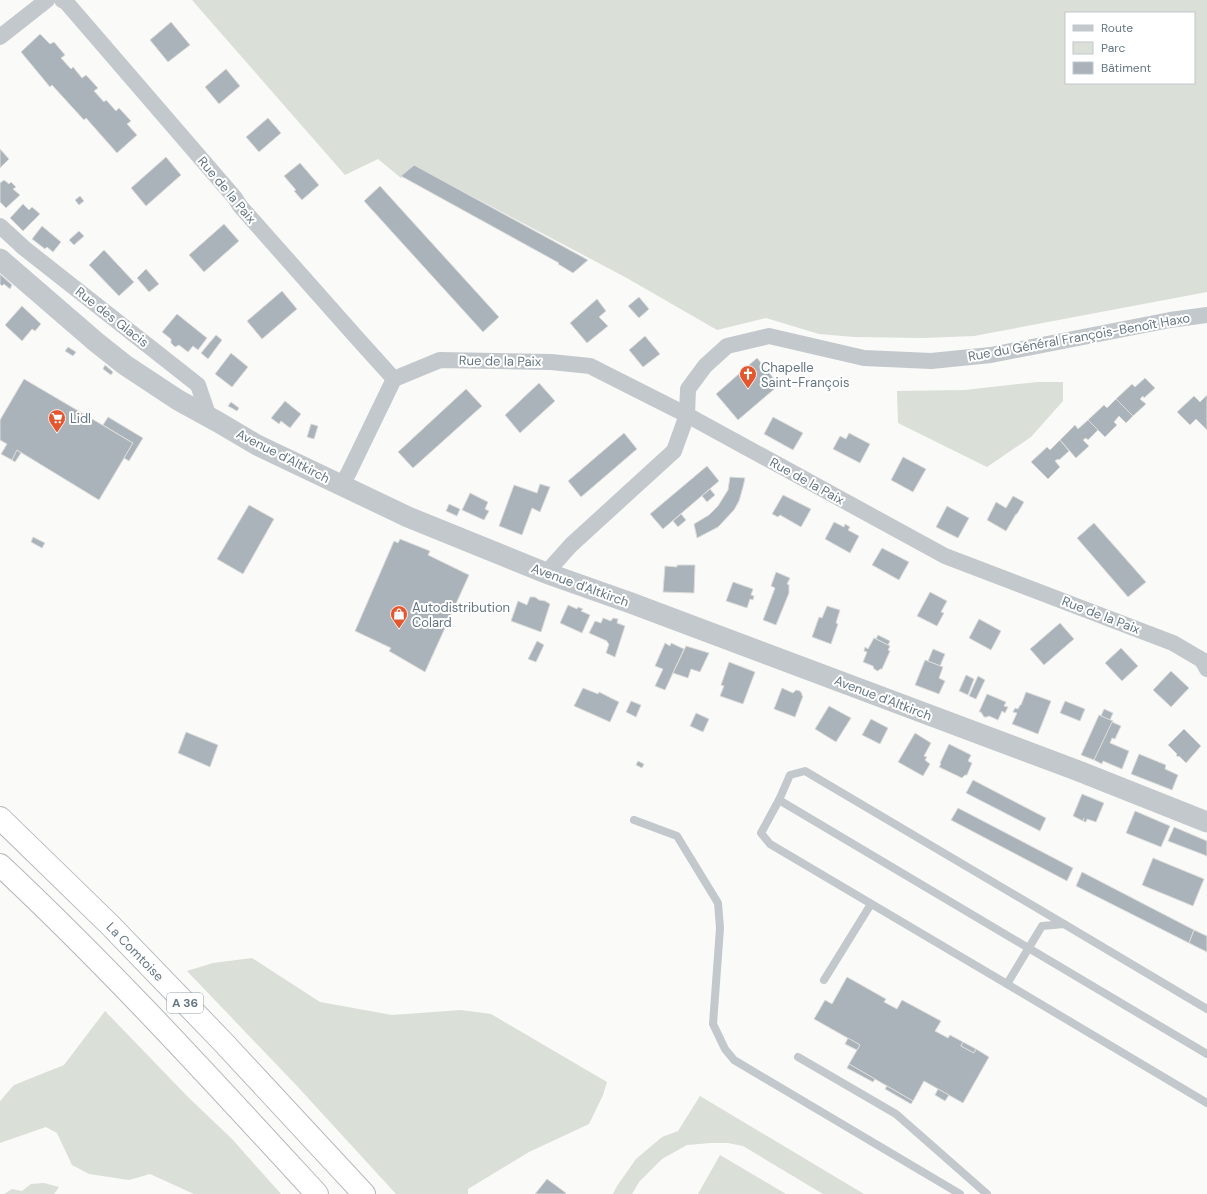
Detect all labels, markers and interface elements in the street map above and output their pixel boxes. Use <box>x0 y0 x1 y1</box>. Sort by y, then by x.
legend <box>1065 12 1195 84</box>
text: Route <box>1101 20 1133 36</box>
text: Parc <box>1101 40 1125 56</box>
text: Bâtiment <box>1101 60 1152 76</box>
street label: Rue de la Paix <box>194 153 260 227</box>
street label: Rue des Glacis <box>72 283 152 351</box>
street label: Rue du Général François-Benoît Haxo <box>967 309 1192 365</box>
street label: Rue de la Paix <box>459 352 542 370</box>
place label: Chapelle Saint-François <box>761 359 849 391</box>
church icon: Chapelle Saint-François <box>738 364 758 389</box>
supermarket icon: Lidl <box>47 408 67 433</box>
place label: Lidl <box>70 410 91 427</box>
street label: Avenue d'Altkirch <box>233 425 333 487</box>
street label: Rue de la Paix <box>767 454 848 509</box>
street label: Avenue d'Altkirch <box>529 559 631 611</box>
street label: Rue de la Paix <box>1060 592 1143 638</box>
place label: Autodistribution Colard <box>412 599 510 631</box>
shop icon: Autodistribution Colard <box>389 604 409 629</box>
street label: Avenue d'Altkirch <box>832 672 934 724</box>
street label: La Comtoise <box>103 918 168 984</box>
road number: A 36 <box>167 993 203 1013</box>

